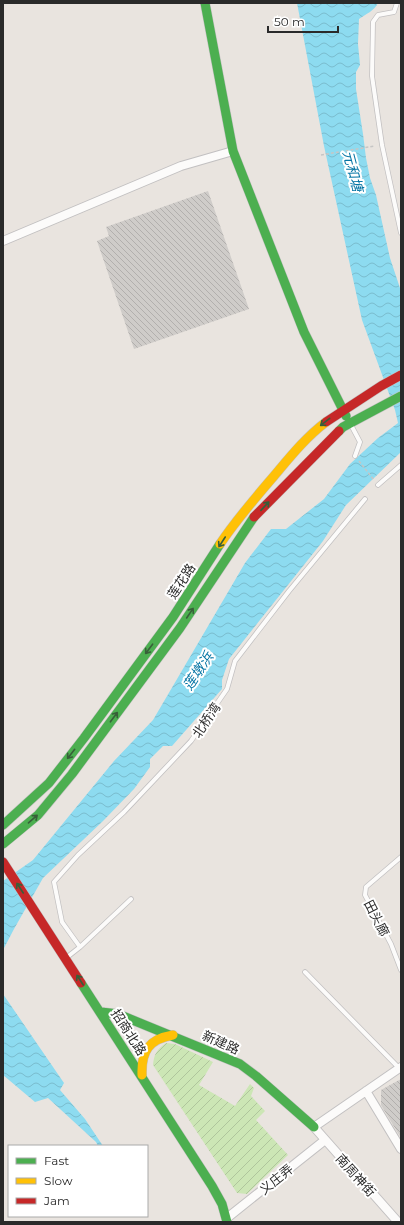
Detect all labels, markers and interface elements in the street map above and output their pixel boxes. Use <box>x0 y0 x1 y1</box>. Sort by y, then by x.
scale bar <box>268 8 338 34</box>
text: 50 m <box>274 14 305 29</box>
water label: 元和塘 <box>339 148 368 196</box>
one-way arrow <box>319 418 330 427</box>
one-way arrow <box>260 501 269 511</box>
one-way arrow <box>218 536 226 547</box>
street label: 莲花路 <box>164 560 198 602</box>
one-way arrow <box>186 607 195 618</box>
one-way arrow <box>145 644 153 655</box>
water label: 莲墩浜 <box>179 648 218 693</box>
street label: 北桥湾 <box>188 699 224 741</box>
one-way arrow <box>110 712 118 723</box>
one-way arrow <box>67 748 76 759</box>
one-way arrow <box>28 814 38 824</box>
one-way arrow <box>16 883 24 894</box>
street label: 田头廊 <box>361 897 393 939</box>
one-way arrow <box>76 974 84 985</box>
street label: 招商北路 <box>108 1006 150 1058</box>
street label: 新建路 <box>200 1027 242 1057</box>
legend <box>8 1145 148 1217</box>
street label: 南周神街 <box>333 1150 379 1200</box>
text: Fast <box>44 1153 69 1168</box>
street label: 义庄弄 <box>256 1161 296 1197</box>
text: Slow <box>44 1173 73 1188</box>
text: Jam <box>43 1193 70 1208</box>

